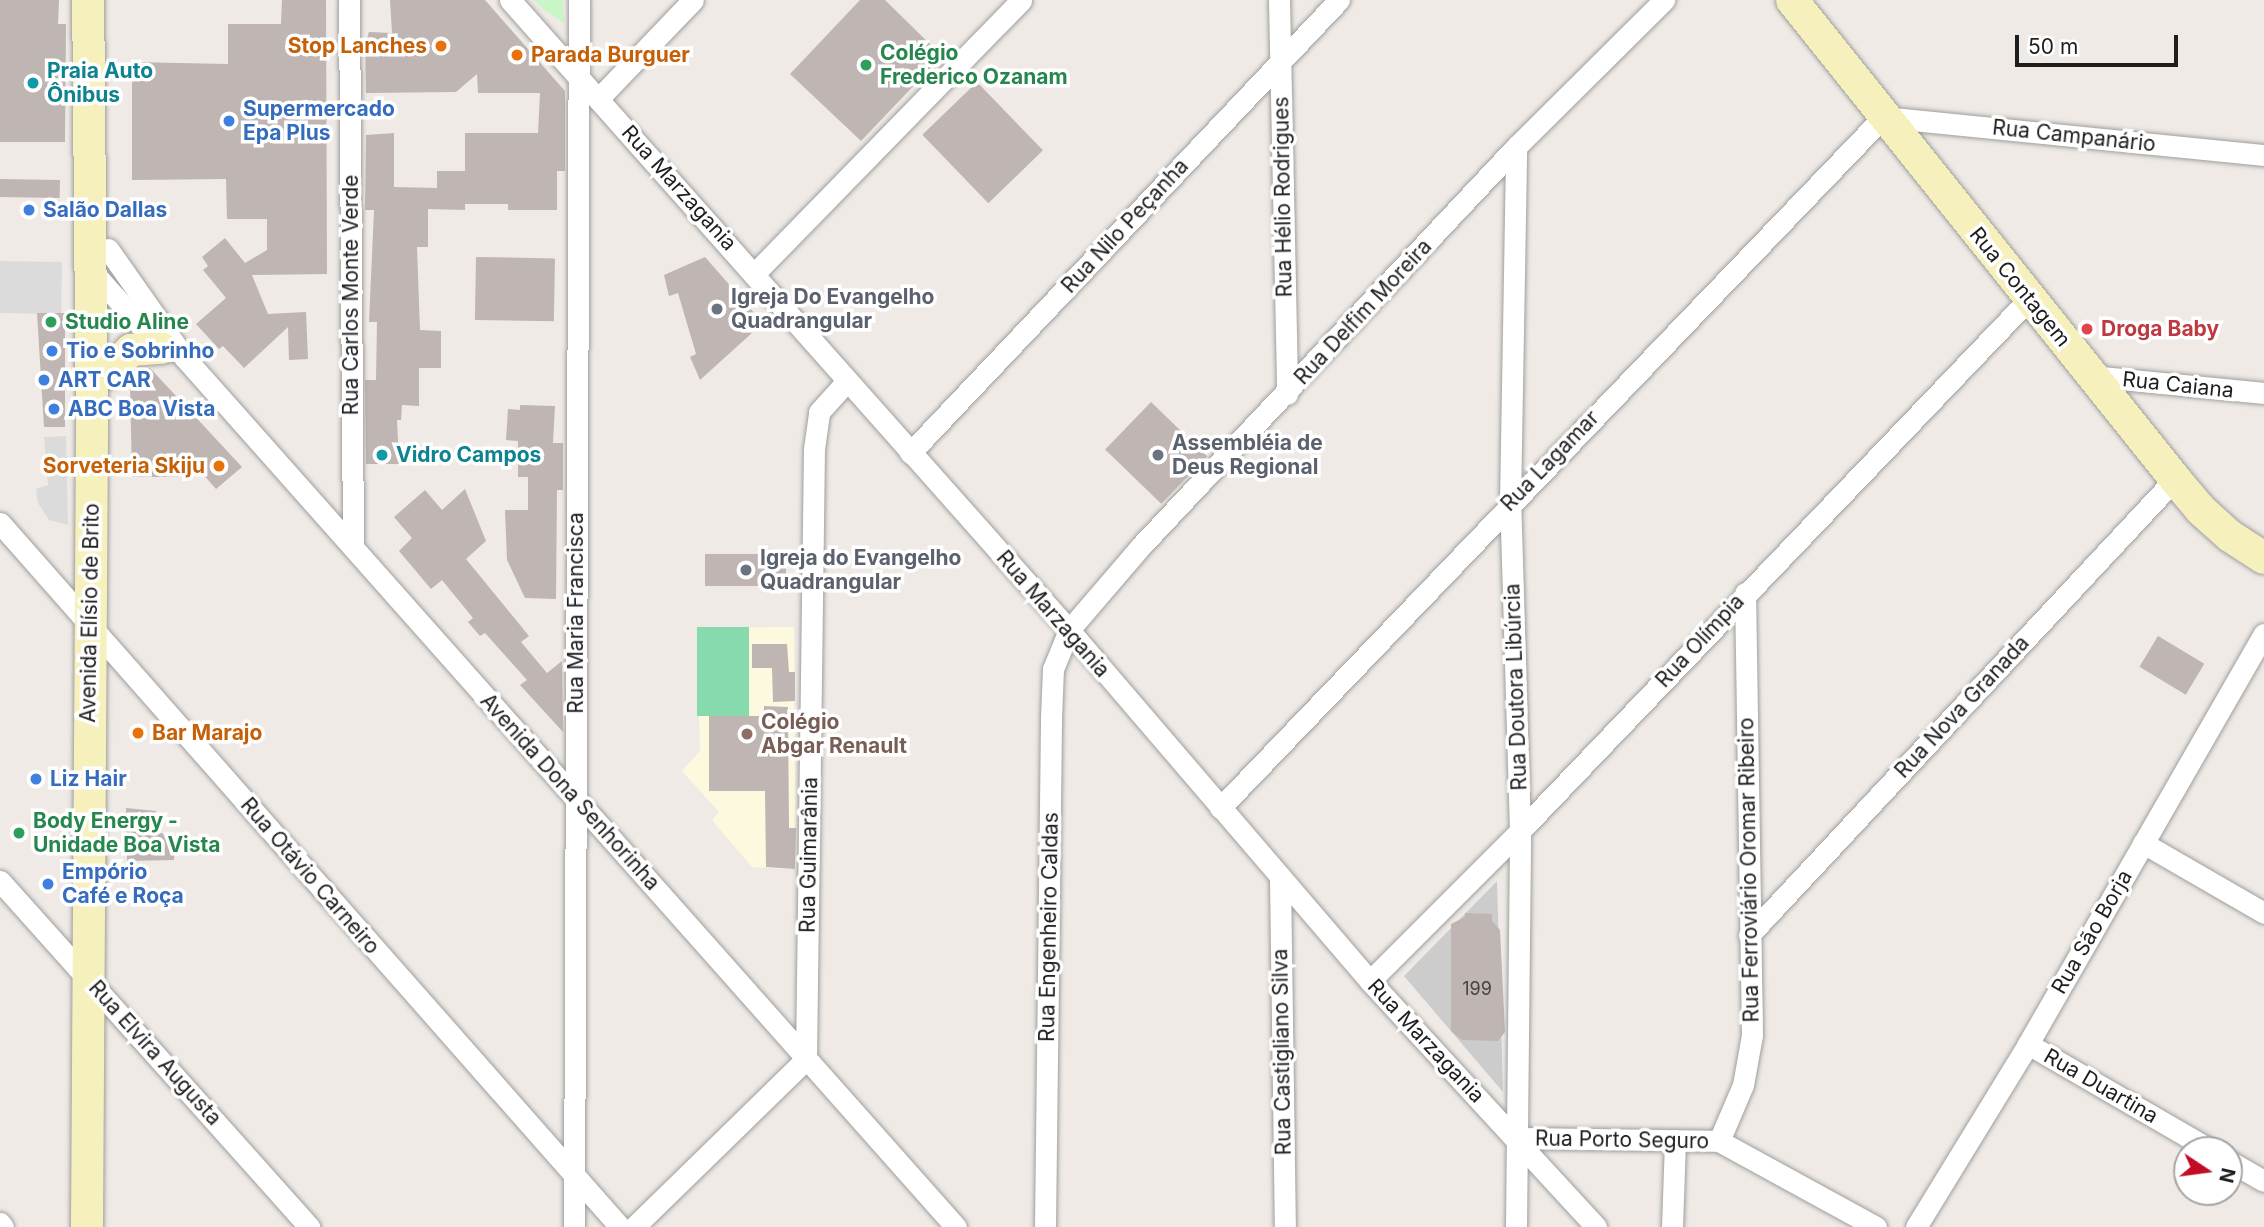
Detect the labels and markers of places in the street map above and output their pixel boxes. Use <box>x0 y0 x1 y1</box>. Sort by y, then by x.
place label: Stop Lanches <box>288 33 427 59</box>
marker: Stop Lanches <box>433 38 449 54</box>
place label: Colégio Frederico Ozanam <box>880 40 1068 90</box>
place label: Parada Burguer <box>531 42 690 68</box>
marker: Parada Burguer <box>509 47 525 63</box>
marker: Colégio Frederico Ozanam <box>858 57 874 73</box>
place label: Praia Auto Ônibus <box>47 58 153 108</box>
marker: Praia Auto Ônibus <box>25 75 41 91</box>
place label: Supermercado Epa Plus <box>243 96 395 146</box>
marker: Supermercado Epa Plus <box>221 113 237 129</box>
place label: Salão Dallas <box>43 197 167 223</box>
marker: Salão Dallas <box>21 202 37 218</box>
place label: Igreja Do Evangelho Quadrangular <box>731 284 934 334</box>
marker: Igreja Do Evangelho Quadrangular <box>709 301 725 317</box>
place label: Studio Aline <box>65 309 189 335</box>
marker: Studio Aline <box>43 314 59 330</box>
place label: Droga Baby <box>2101 316 2219 342</box>
marker: Droga Baby <box>2079 321 2095 337</box>
place label: Tio e Sobrinho <box>66 338 214 364</box>
marker: Tio e Sobrinho <box>44 343 60 359</box>
place label: ART CAR <box>58 367 151 393</box>
marker: ART CAR <box>36 372 52 388</box>
place label: ABC Boa Vista <box>68 396 215 422</box>
marker: ABC Boa Vista <box>46 401 62 417</box>
place label: Assembléia de Deus Regional <box>1172 430 1323 480</box>
place label: Vidro Campos <box>396 442 541 468</box>
marker: Vidro Campos <box>374 447 390 463</box>
marker: Assembléia de Deus Regional <box>1150 447 1166 463</box>
place label: Sorveteria Skiju <box>43 453 205 479</box>
marker: Sorveteria Skiju <box>211 458 227 474</box>
place label: Igreja do Evangelho Quadrangular <box>760 545 961 595</box>
marker: Igreja do Evangelho Quadrangular <box>738 562 754 578</box>
place label: Colégio Abgar Renault <box>761 709 907 759</box>
place label: Bar Marajo <box>152 720 262 746</box>
marker: Bar Marajo <box>130 725 146 741</box>
marker: Colégio Abgar Renault <box>739 726 755 742</box>
place label: Liz Hair <box>50 766 127 792</box>
marker: Liz Hair <box>28 771 44 787</box>
place label: Body Energy - Unidade Boa Vista <box>33 808 221 858</box>
marker: Body Energy - Unidade Boa Vista <box>11 825 27 841</box>
place label: Empório Café e Roça <box>62 859 184 909</box>
marker: Empório Café e Roça <box>40 876 56 892</box>

